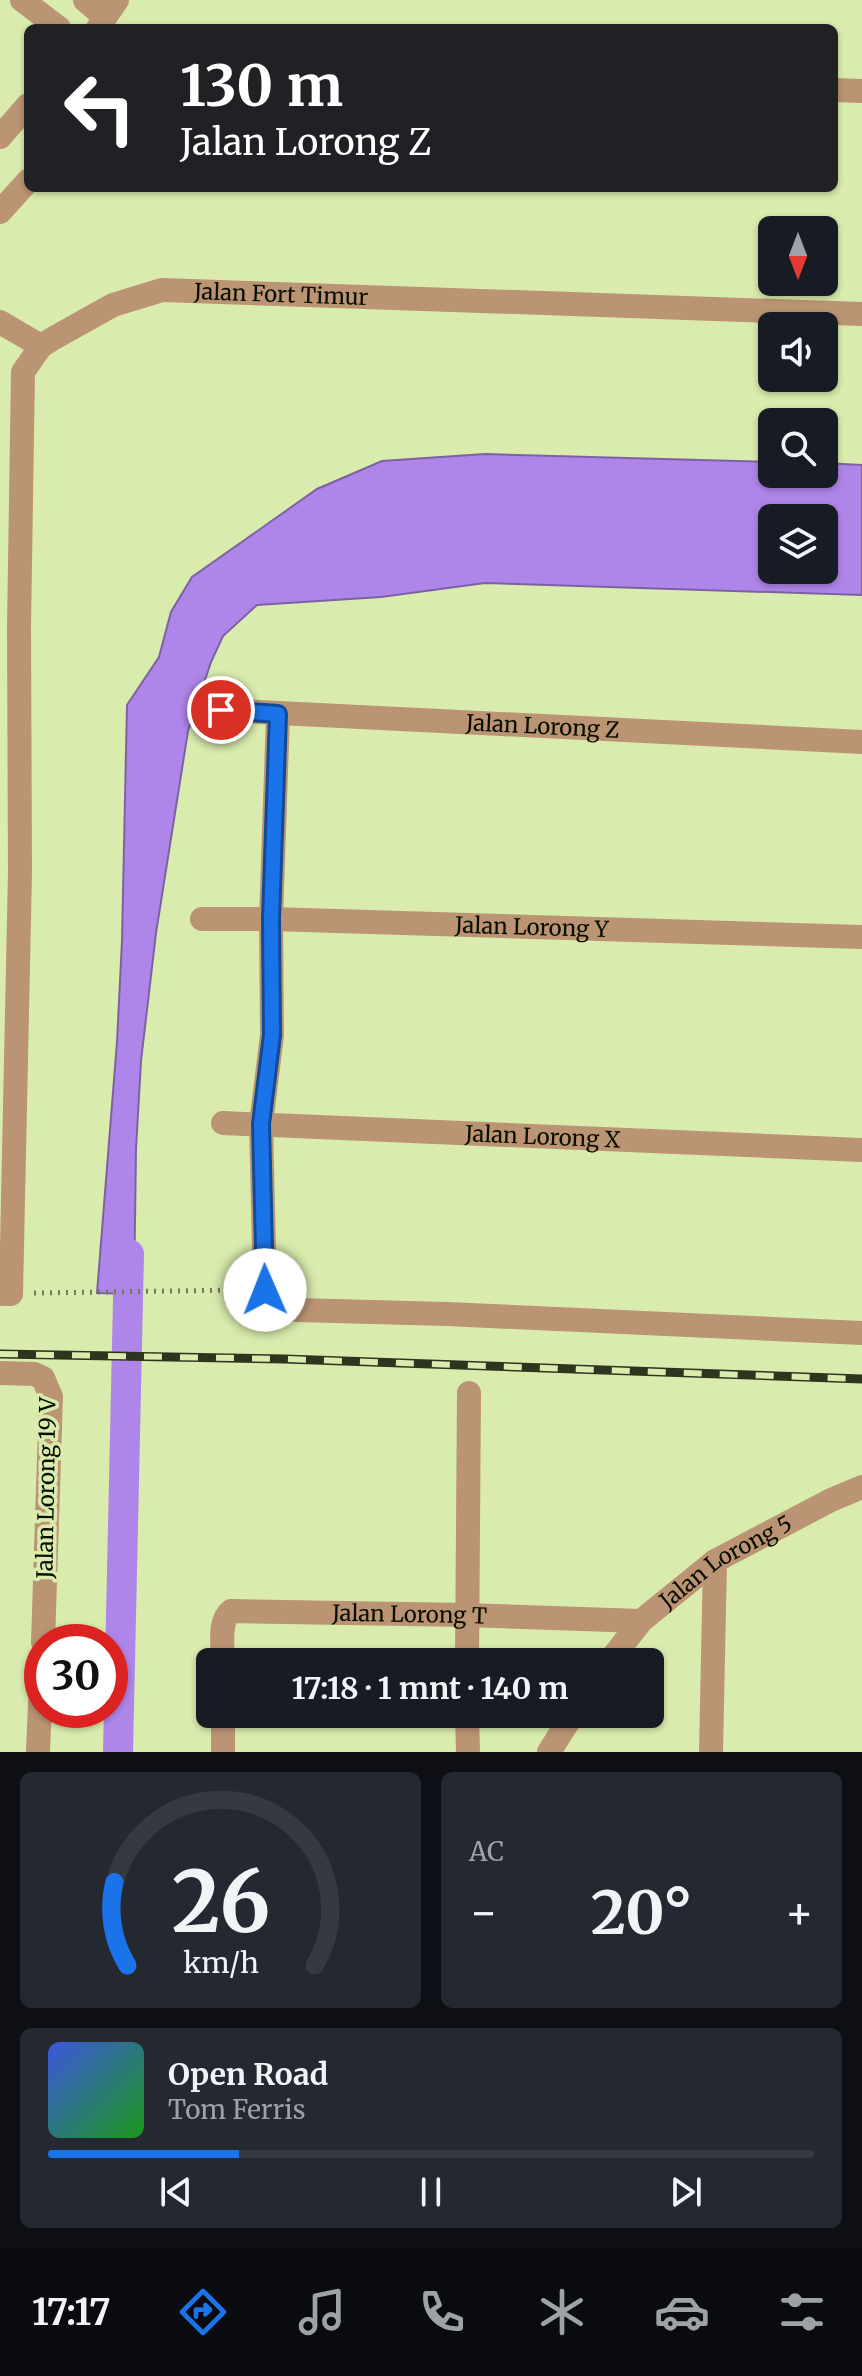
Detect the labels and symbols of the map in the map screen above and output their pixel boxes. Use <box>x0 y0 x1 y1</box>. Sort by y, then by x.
north arrow <box>758 216 838 296</box>
street label: Jalan Fort Timur <box>192 277 369 311</box>
pin <box>187 676 255 744</box>
street label: Jalan Lorong Z <box>464 708 620 744</box>
street label: Jalan Lorong Y <box>454 911 610 943</box>
street label: Jalan Lorong X <box>464 1119 621 1154</box>
position arrow <box>223 1248 307 1332</box>
street label: Jalan Lorong 19 V <box>30 1396 62 1580</box>
street label: Jalan Lorong 5 <box>653 1509 797 1615</box>
street label: Jalan Lorong T <box>331 1599 487 1630</box>
speed limit sign: 30 <box>24 1624 128 1728</box>

